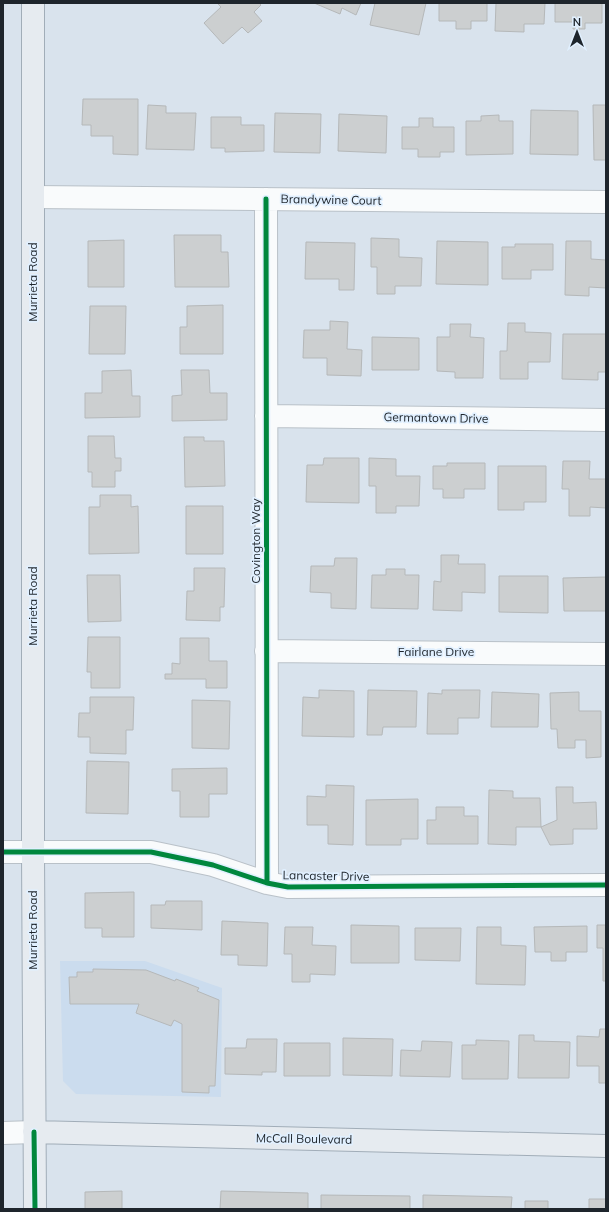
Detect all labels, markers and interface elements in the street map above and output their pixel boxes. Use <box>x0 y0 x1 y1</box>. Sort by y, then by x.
north arrow <box>557 12 597 52</box>
text: N <box>573 15 581 29</box>
street label: Brandywine Court <box>280 191 382 208</box>
street label: Murrieta Road <box>25 242 40 322</box>
street label: Germantown Drive <box>383 409 489 426</box>
street label: Covington Way <box>248 498 263 584</box>
street label: Murrieta Road <box>25 566 40 646</box>
street label: Fairlane Drive <box>398 644 474 659</box>
street label: Lancaster Drive <box>282 867 370 884</box>
street label: Murrieta Road <box>25 890 40 970</box>
street label: McCall Boulevard <box>256 1130 352 1147</box>

